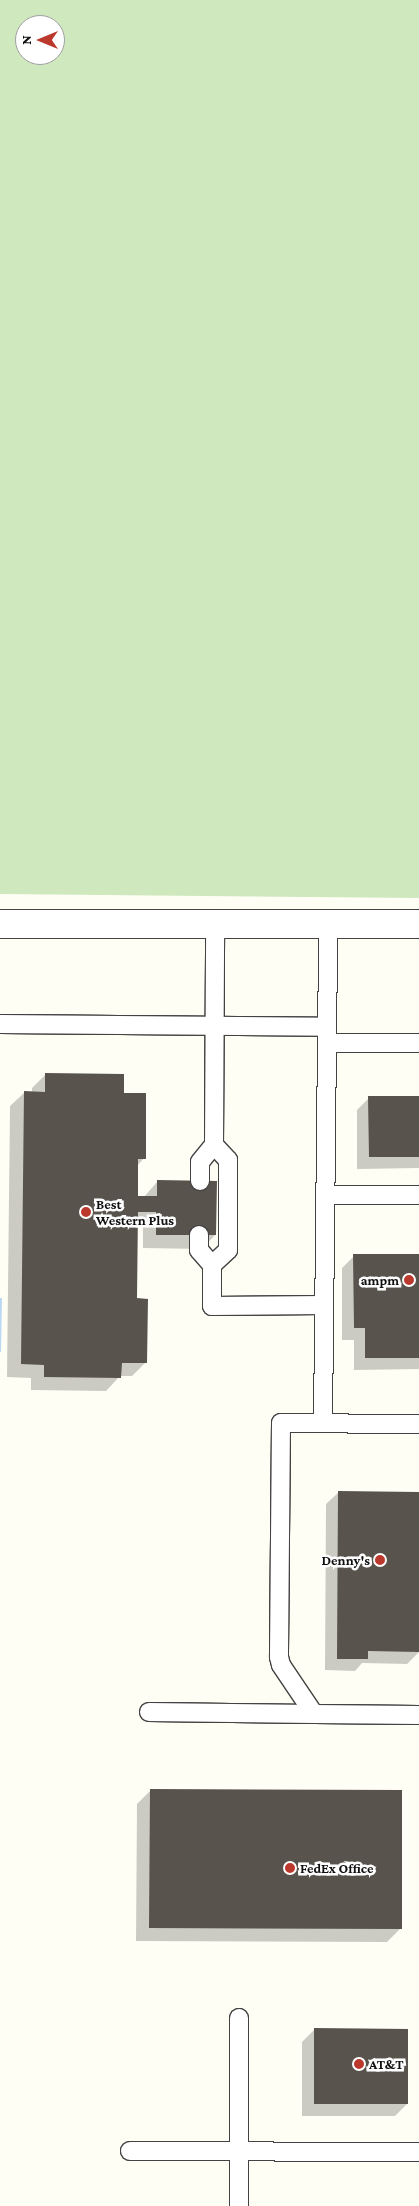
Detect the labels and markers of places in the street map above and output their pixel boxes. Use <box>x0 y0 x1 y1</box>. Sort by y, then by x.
place label: Best Western Plus <box>96 1196 174 1228</box>
marker: Best Western Plus <box>80 1206 92 1218</box>
place label: ampm <box>361 1272 399 1288</box>
marker: ampm <box>403 1274 415 1286</box>
place label: Denny's <box>321 1552 370 1568</box>
marker: Denny's <box>374 1554 386 1566</box>
place label: FedEx Office <box>300 1860 374 1876</box>
marker: FedEx Office <box>284 1862 296 1874</box>
place label: AT&T <box>369 2056 404 2072</box>
marker: AT&T <box>353 2058 365 2070</box>

